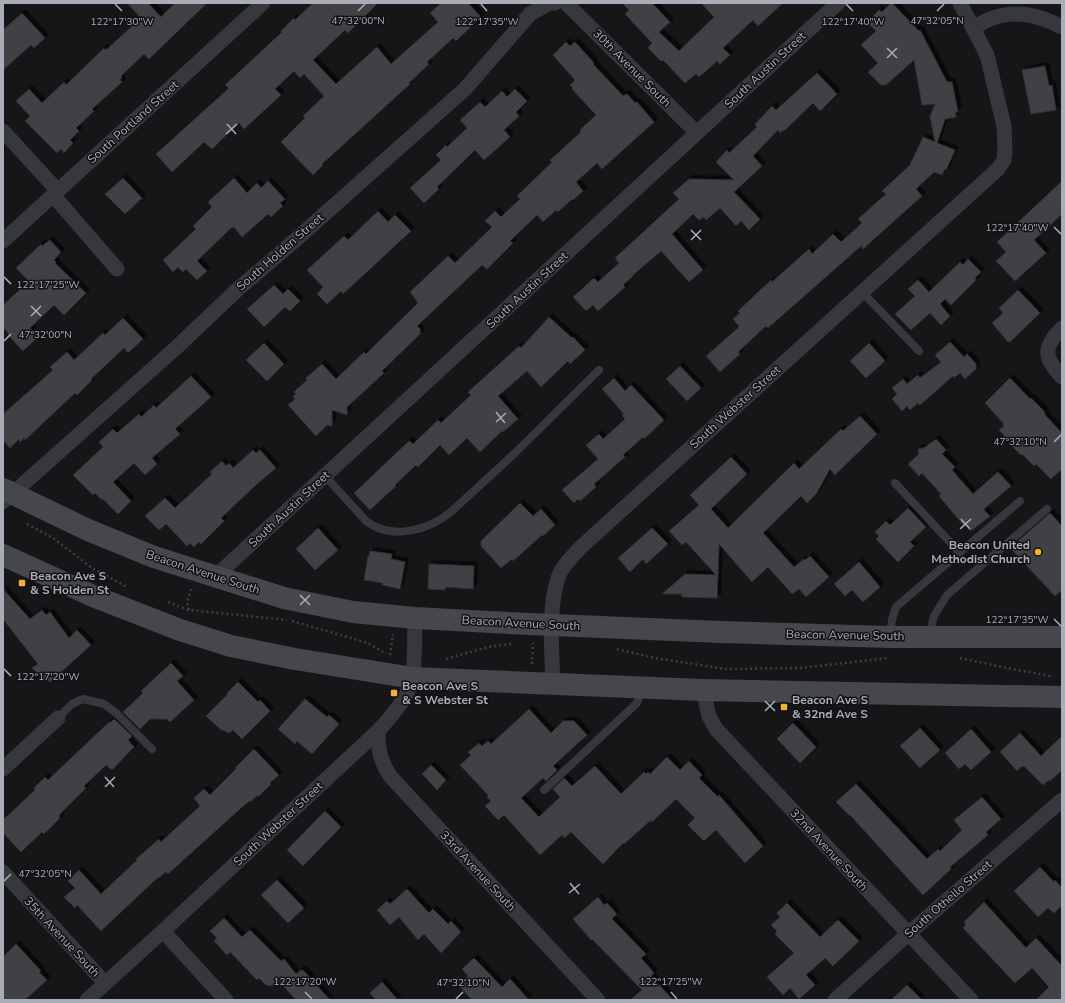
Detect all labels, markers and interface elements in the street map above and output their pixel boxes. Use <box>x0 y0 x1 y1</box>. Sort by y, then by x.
text: 47°32'00"N <box>331 14 385 28</box>
text: 47°32'05"N <box>910 14 964 28</box>
text: 122°17'30"W <box>91 15 153 29</box>
text: 122°17'35"W <box>456 15 518 29</box>
text: 122°17'40"W <box>822 15 884 29</box>
street label: 30th Avenue South <box>589 25 675 111</box>
street label: South Austin Street <box>721 28 810 112</box>
street label: South Portland Street <box>84 76 183 167</box>
street label: South Holden Street <box>233 209 327 294</box>
text: 122°17'40"W <box>986 221 1048 235</box>
street label: South Austin Street <box>483 248 572 332</box>
text: 122°17'25"W <box>17 278 79 292</box>
text: 47°32'00"N <box>18 328 72 342</box>
street label: South Webster Street <box>686 361 784 452</box>
text: 47°32'10"N <box>993 435 1047 449</box>
street label: South Austin Street <box>245 467 334 551</box>
place label: Beacon United Methodist Church <box>931 537 1030 567</box>
street label: Beacon Avenue South <box>144 546 262 598</box>
marker: Beacon United Methodist Church <box>1033 547 1043 557</box>
place label: Beacon Ave S & S Holden St <box>30 568 109 598</box>
marker: Beacon Ave S & S Holden St <box>17 578 27 588</box>
street label: Beacon Avenue South <box>461 612 581 634</box>
text: 122°17'35"W <box>986 613 1048 627</box>
street label: Beacon Avenue South <box>786 626 904 644</box>
text: 122°17'20"W <box>17 670 79 684</box>
place label: Beacon Ave S & S Webster St <box>402 678 488 708</box>
marker: Beacon Ave S & S Webster St <box>389 688 399 698</box>
place label: Beacon Ave S & 32nd Ave S <box>792 692 869 722</box>
marker: Beacon Ave S & 32nd Ave S <box>779 702 789 712</box>
street label: South Webster Street <box>230 778 327 870</box>
street label: 32nd Avenue South <box>787 805 871 895</box>
street label: 33rd Avenue South <box>437 827 519 915</box>
street label: South Othello Street <box>901 856 996 941</box>
text: 47°32'05"N <box>18 867 72 881</box>
street label: 35th Avenue South <box>21 893 103 981</box>
text: 122°17'20"W <box>274 975 336 989</box>
text: 122°17'25"W <box>640 975 702 989</box>
text: 47°32'10"N <box>436 976 490 990</box>

